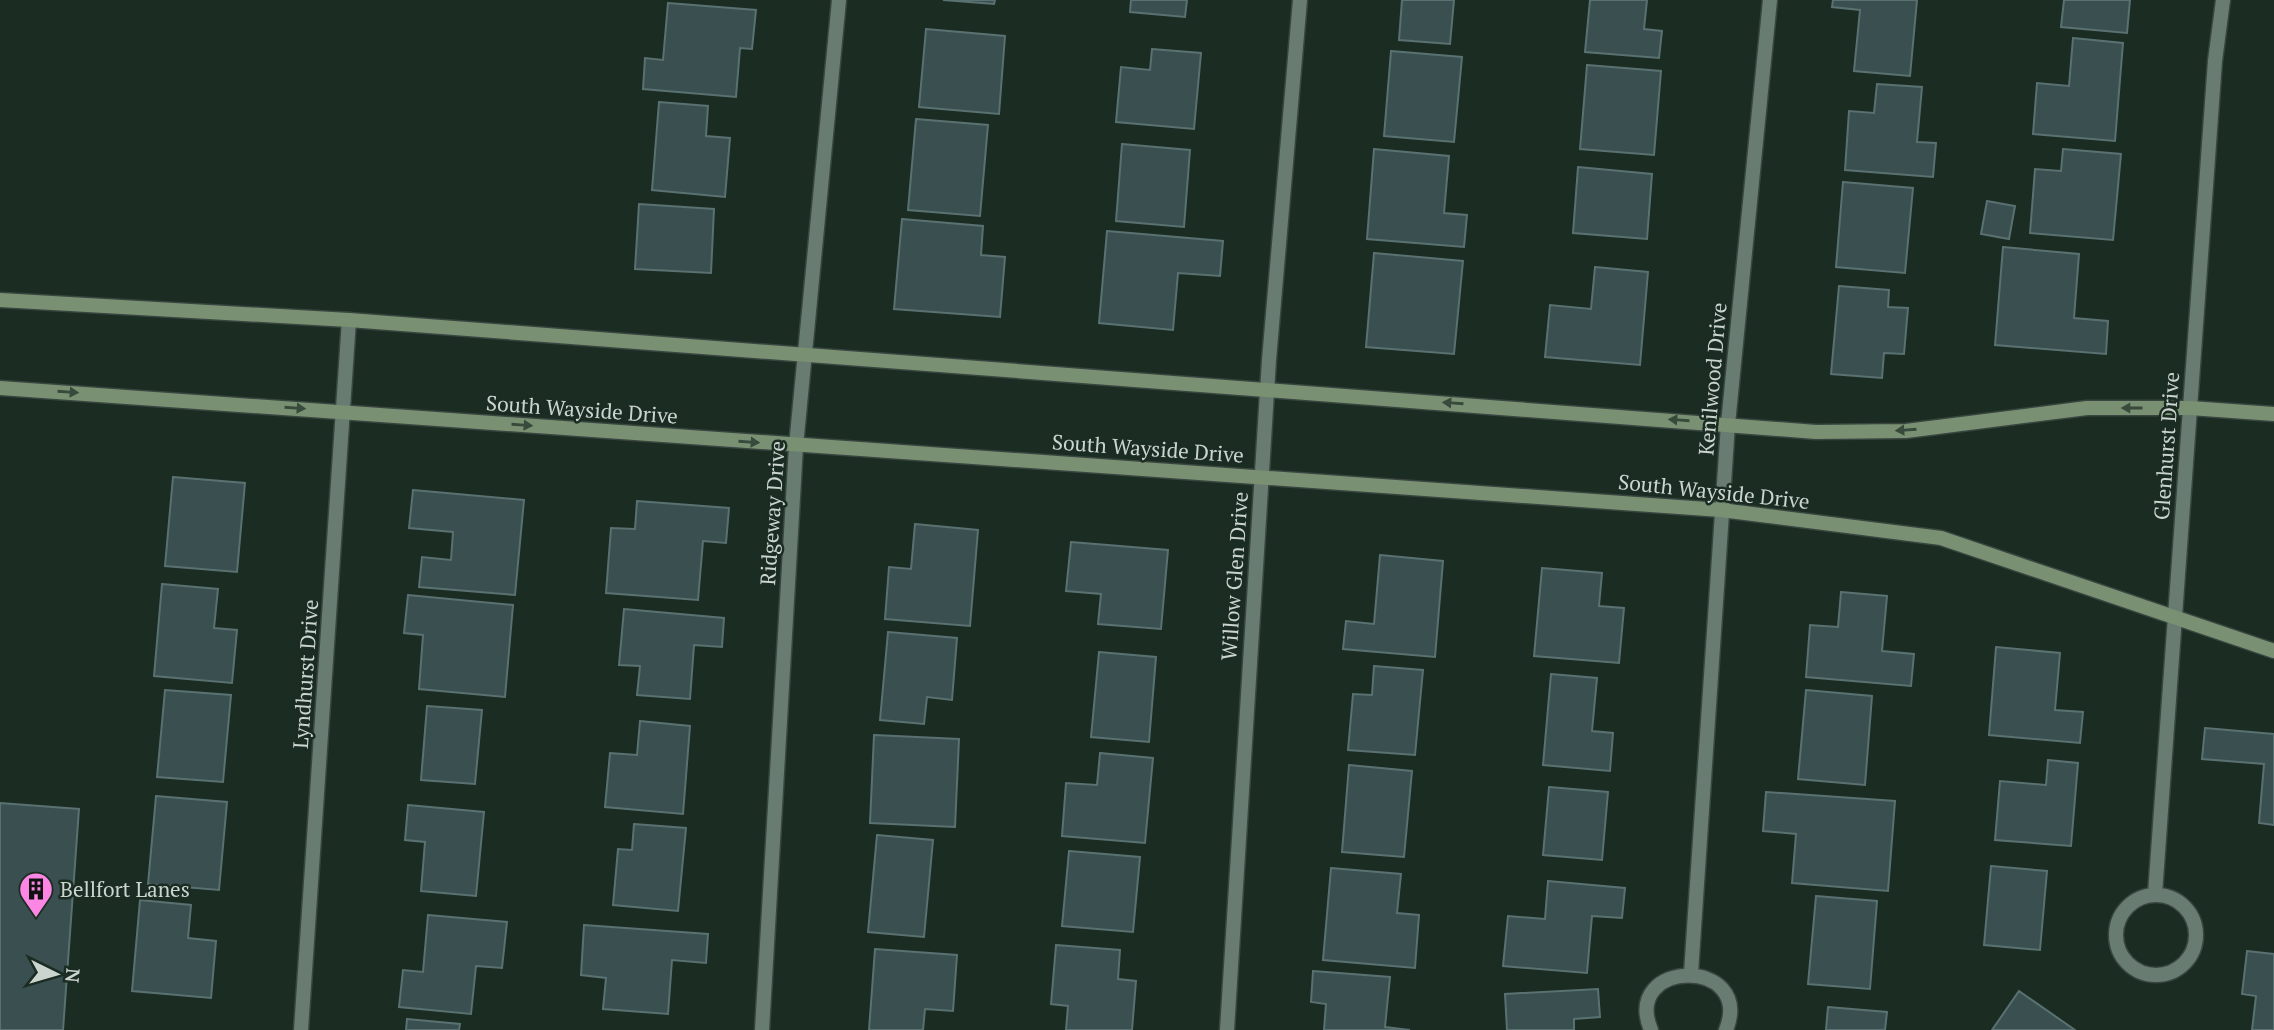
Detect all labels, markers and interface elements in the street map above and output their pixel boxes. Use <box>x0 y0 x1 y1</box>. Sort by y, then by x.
street label: Kenilwood Drive <box>1691 301 1733 457</box>
street label: Glenhurst Drive <box>2147 371 2185 521</box>
one-way arrow <box>57 387 79 398</box>
street label: South Wayside Drive <box>485 388 679 430</box>
one-way arrow <box>1441 397 1463 408</box>
one-way arrow <box>2121 402 2143 414</box>
one-way arrow <box>284 403 306 414</box>
one-way arrow <box>1668 414 1690 425</box>
one-way arrow <box>511 420 533 431</box>
one-way arrow <box>1895 425 1917 436</box>
street label: South Wayside Drive <box>1051 427 1245 469</box>
one-way arrow <box>738 437 760 448</box>
street label: Ridgeway Drive <box>753 440 791 586</box>
street label: South Wayside Drive <box>1617 467 1811 515</box>
street label: Willow Glen Drive <box>1214 491 1254 661</box>
street label: Lyndhurst Drive <box>286 598 324 750</box>
building icon: Bellfort Lanes <box>17 870 55 919</box>
place label: Bellfort Lanes <box>60 875 190 903</box>
north arrow <box>21 939 91 1009</box>
text: N <box>60 967 87 984</box>

